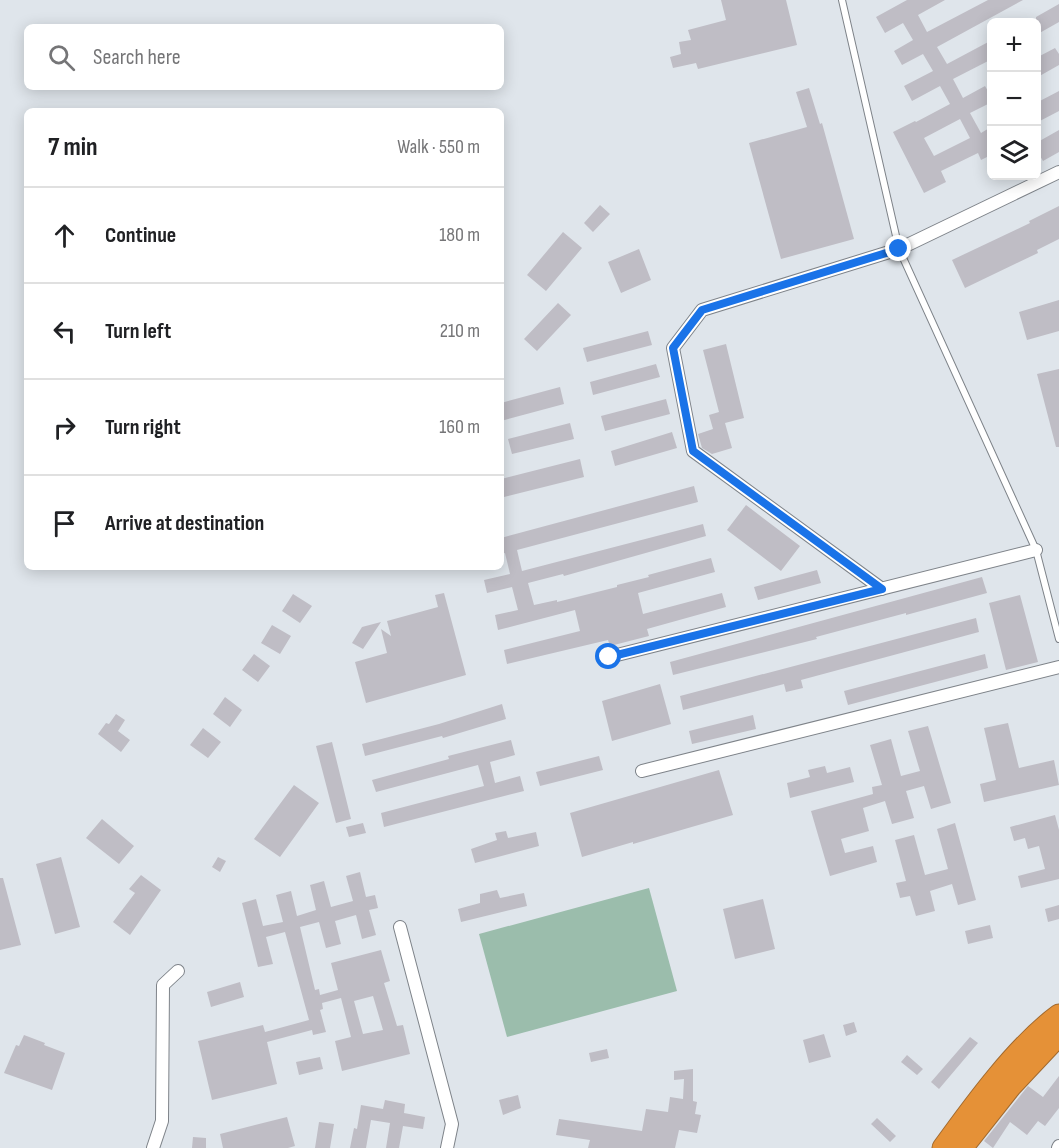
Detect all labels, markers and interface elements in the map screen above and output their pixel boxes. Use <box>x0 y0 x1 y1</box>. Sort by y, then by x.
map controls <box>987 18 1041 180</box>
button: + <box>987 18 1041 72</box>
search box <box>24 24 504 90</box>
icon: search <box>45 41 78 74</box>
text: Search here <box>93 44 180 71</box>
button: − <box>987 72 1041 126</box>
button: layers <box>987 126 1041 180</box>
text: 7 min <box>48 132 97 163</box>
text: Walk · 550 m <box>397 135 480 159</box>
icon: ahead <box>48 219 81 252</box>
text: Continue <box>105 222 176 249</box>
text: 180 m <box>439 223 480 247</box>
route end <box>885 235 911 261</box>
icon: left <box>48 315 81 348</box>
text: Turn left <box>105 318 171 345</box>
text: 210 m <box>440 319 480 343</box>
icon: right <box>48 411 81 444</box>
text: Turn right <box>105 414 181 441</box>
text: 160 m <box>439 415 480 439</box>
icon: arrive <box>48 507 81 540</box>
text: Arrive at destination <box>105 510 264 537</box>
route start <box>595 643 621 669</box>

